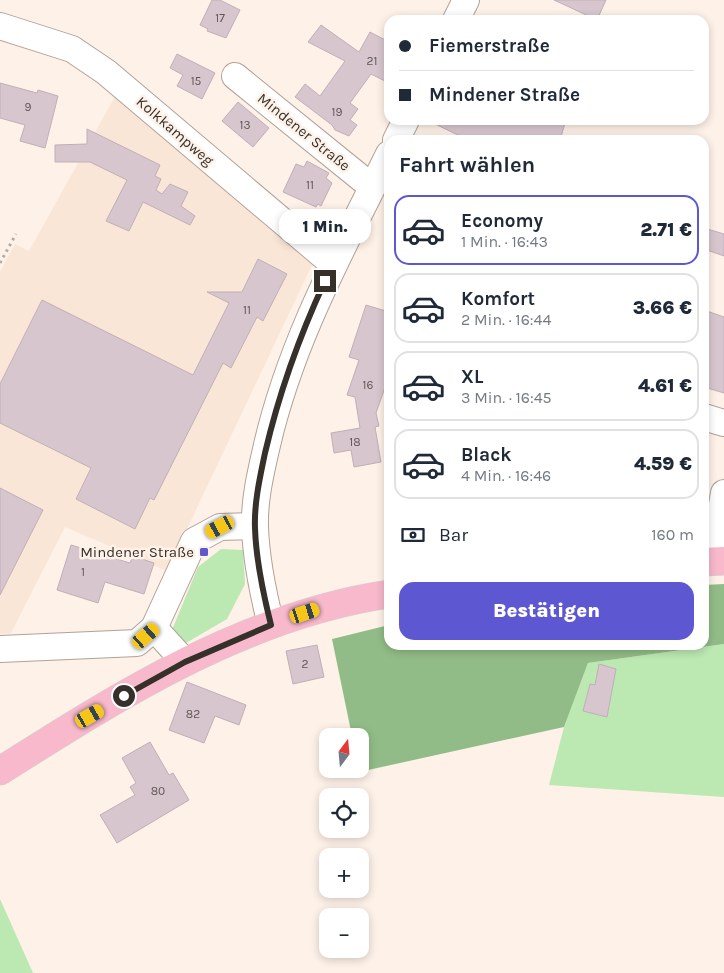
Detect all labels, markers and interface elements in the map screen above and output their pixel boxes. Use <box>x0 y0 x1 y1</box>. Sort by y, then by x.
house number: 17 <box>215 11 225 25</box>
text: Fiemerstraße <box>429 35 550 57</box>
house number: 21 <box>367 54 377 68</box>
house number: 15 <box>191 74 202 88</box>
text: Mindener Straße <box>429 84 580 106</box>
street label: Mindener Straße <box>254 89 354 175</box>
street label: Kolkkampweg <box>133 93 218 170</box>
house number: 9 <box>25 100 32 114</box>
house number: 19 <box>332 105 342 119</box>
house number: 13 <box>239 118 251 132</box>
text: Fahrt wählen <box>399 152 535 178</box>
house number: 11 <box>306 178 314 192</box>
callout: 1 Min. <box>279 208 371 244</box>
icon: car <box>401 208 446 253</box>
text: Economy <box>461 210 543 232</box>
text: 1 Min. <box>302 217 348 236</box>
text: 2.71 € <box>640 219 692 241</box>
text: 1 Min. · 16:43 <box>461 232 548 251</box>
route end <box>314 270 336 292</box>
icon: car <box>401 286 446 331</box>
text: Komfort <box>461 288 535 310</box>
text: 3.66 € <box>633 297 692 319</box>
house number: 11 <box>243 303 251 317</box>
text: 2 Min. · 16:44 <box>461 310 551 329</box>
icon: car <box>401 364 446 409</box>
text: XL <box>461 366 483 388</box>
text: 4.61 € <box>638 375 692 397</box>
house number: 16 <box>363 378 374 392</box>
text: 3 Min. · 16:45 <box>461 388 552 407</box>
house number: 18 <box>349 435 361 449</box>
icon: car <box>401 442 446 487</box>
text: Black <box>461 444 512 466</box>
text: 4.59 € <box>634 453 692 475</box>
text: 4 Min. · 16:46 <box>461 466 551 485</box>
car <box>203 513 236 541</box>
icon: cash <box>399 521 427 549</box>
text: Bar <box>439 524 468 546</box>
text: 160 m <box>651 525 694 544</box>
place label: Mindener Straße <box>80 543 194 561</box>
marker: Mindener Straße <box>198 546 210 558</box>
house number: 1 <box>81 565 85 579</box>
button: Bestätigen <box>399 582 694 640</box>
car <box>288 601 321 625</box>
car <box>129 620 162 652</box>
house number: 2 <box>302 657 309 671</box>
route start <box>113 685 135 707</box>
car <box>73 702 106 730</box>
house number: 82 <box>186 707 200 721</box>
north arrow <box>319 728 369 778</box>
map controls <box>319 728 369 958</box>
house number: 80 <box>151 784 165 798</box>
button: locate <box>319 788 369 838</box>
button: + <box>319 848 369 898</box>
button: − <box>319 908 369 958</box>

